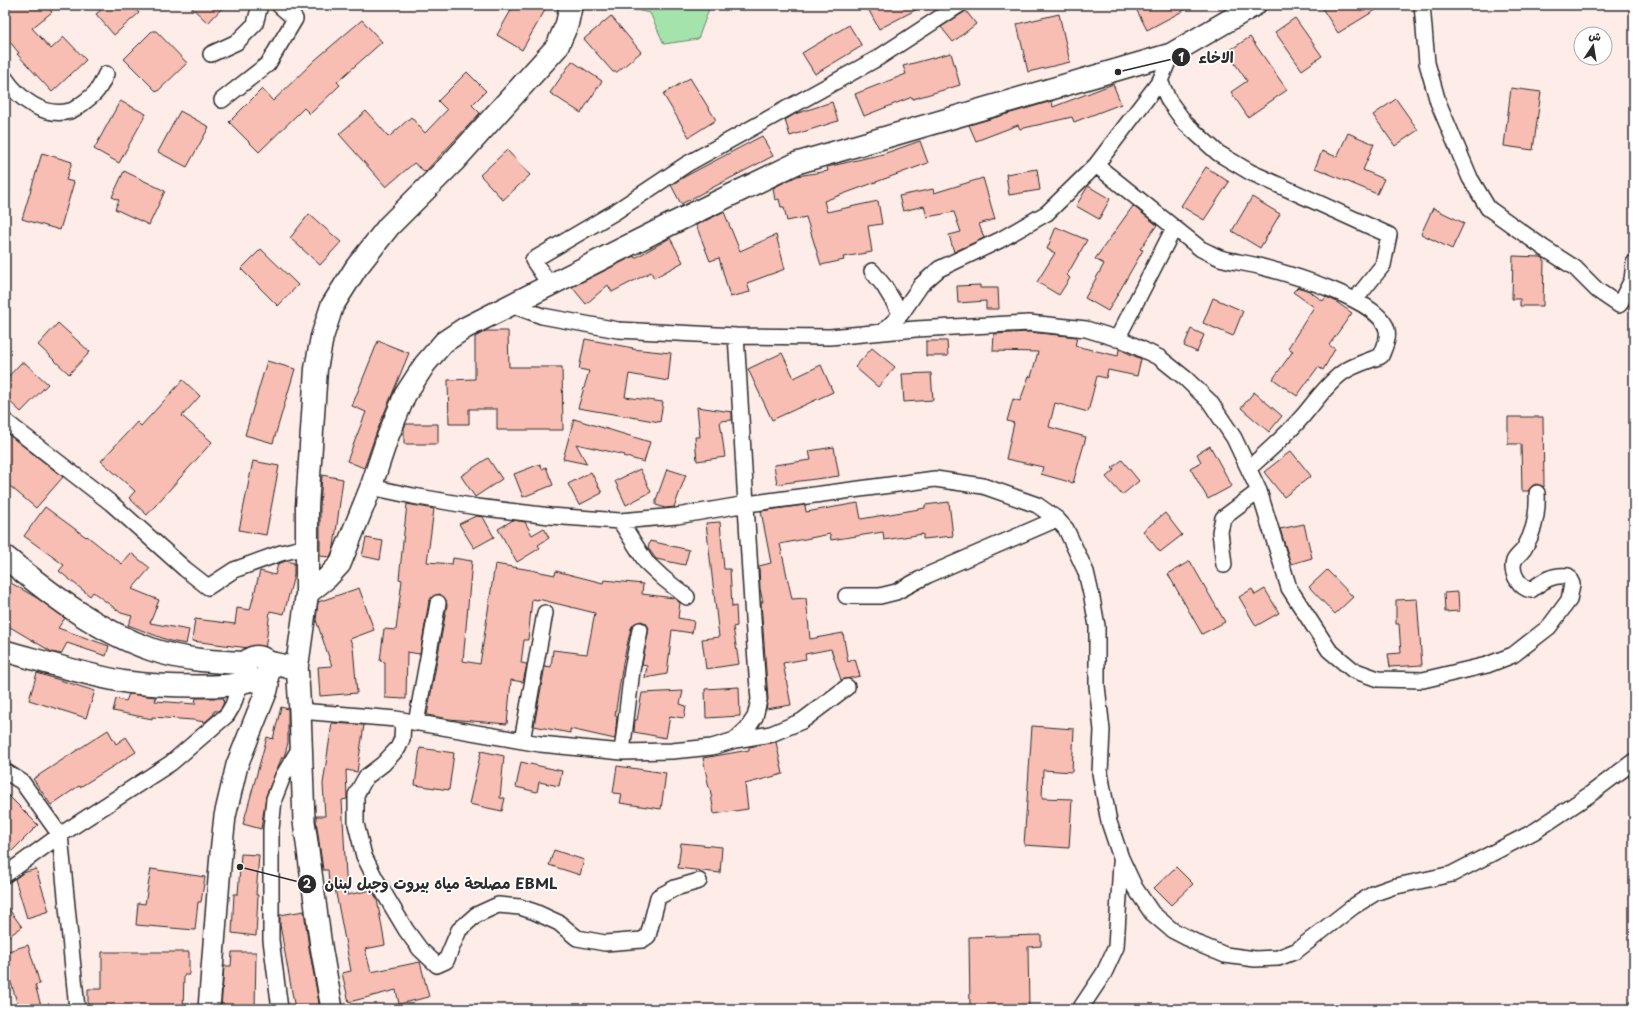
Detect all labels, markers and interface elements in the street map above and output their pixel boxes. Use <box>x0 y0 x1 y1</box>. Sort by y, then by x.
north arrow <box>1573 26 1613 66</box>
text: ش <box>1587 26 1603 45</box>
callout: الاخاء <box>1171 44 1242 71</box>
text: الاخاء <box>1198 45 1234 68</box>
text: 1 <box>1178 48 1184 66</box>
callout: مصلحة مياه بيروت وجبل لبنان EBML <box>297 870 566 897</box>
text: مصلحة مياه بيروت وجبل لبنان EBML <box>325 871 558 894</box>
text: 2 <box>303 874 312 892</box>

